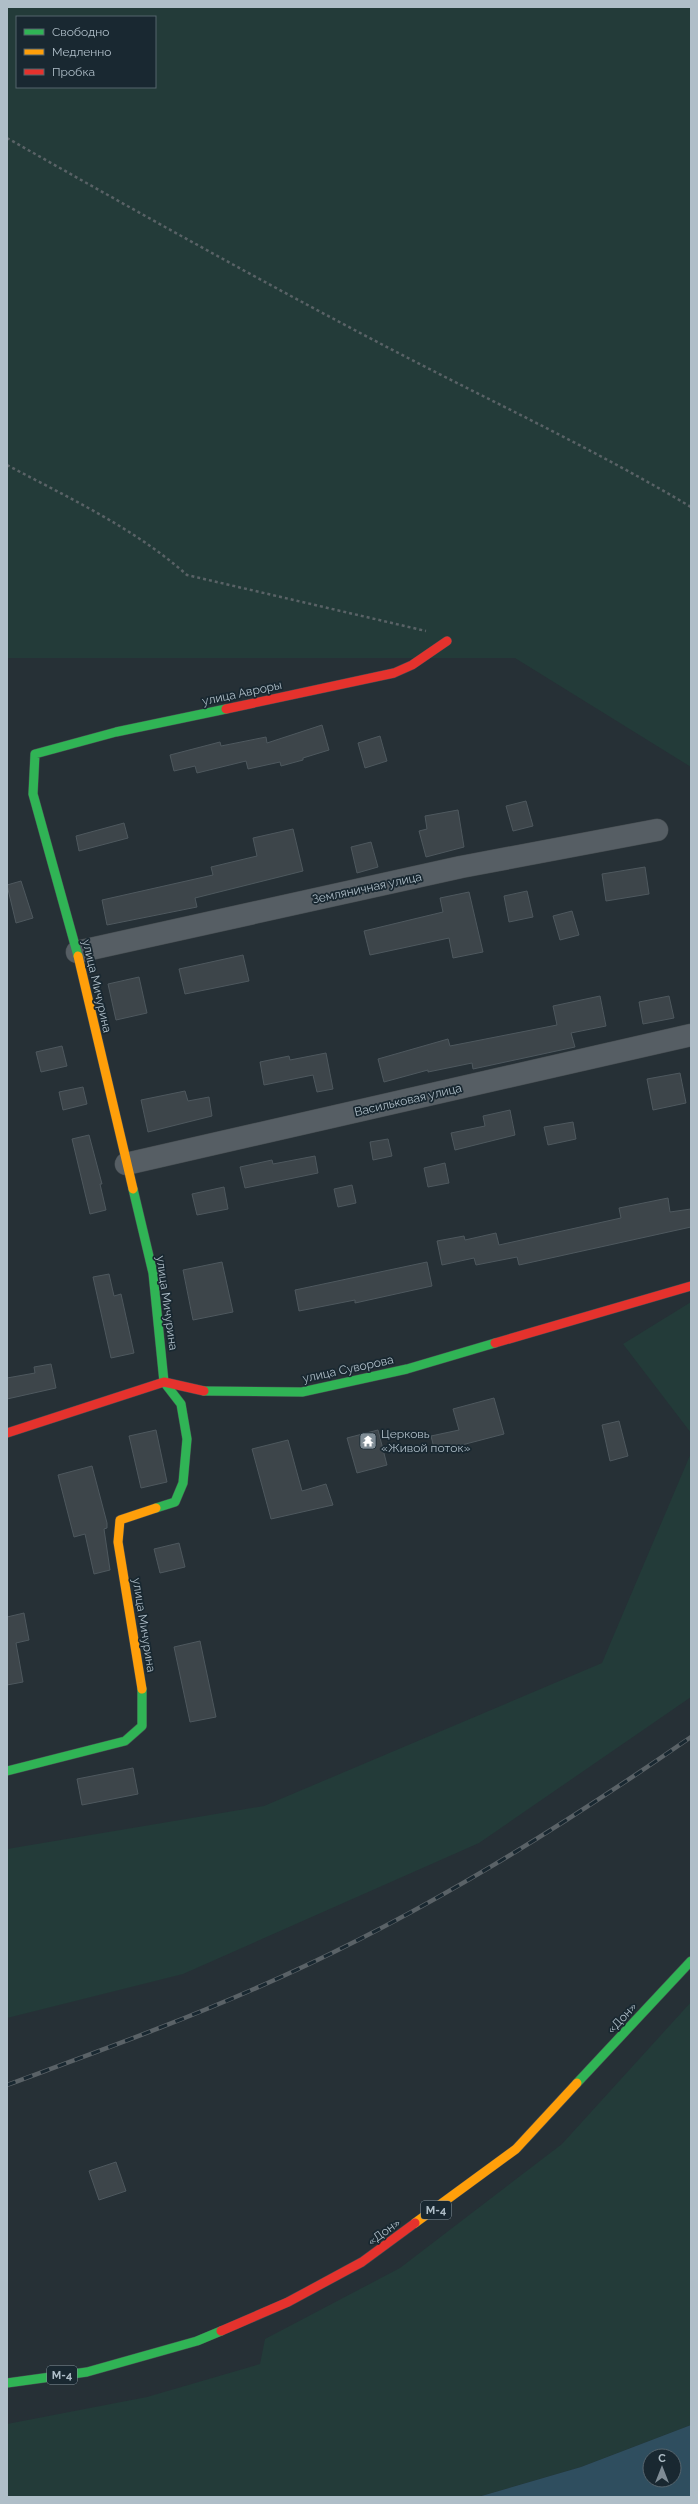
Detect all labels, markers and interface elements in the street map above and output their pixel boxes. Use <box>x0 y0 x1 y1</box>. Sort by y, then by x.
legend <box>16 16 156 88</box>
text: Свободно <box>52 25 109 39</box>
text: Медленно <box>52 45 111 59</box>
text: Пробка <box>52 65 95 79</box>
street label: улица Авроры <box>201 678 283 708</box>
street label: Земляничная улица <box>311 870 423 906</box>
street label: улица Мичурина <box>79 938 115 1034</box>
street label: Васильковая улица <box>353 1081 463 1119</box>
street label: улица Мичурина <box>153 1255 181 1351</box>
street label: улица Суворова <box>301 1353 395 1385</box>
place label: Церковь «Живой поток» <box>381 1427 471 1455</box>
temple icon: Церковь «Живой поток» <box>358 1431 378 1451</box>
street label: улица Мичурина <box>130 1577 158 1673</box>
street label: «Дон» <box>604 2000 640 2036</box>
road number: М-4 <box>421 2201 451 2219</box>
street label: «Дон» <box>365 2215 403 2248</box>
road number: М-4 <box>47 2366 77 2384</box>
north arrow <box>642 2448 682 2488</box>
text: С <box>658 2452 666 2465</box>

